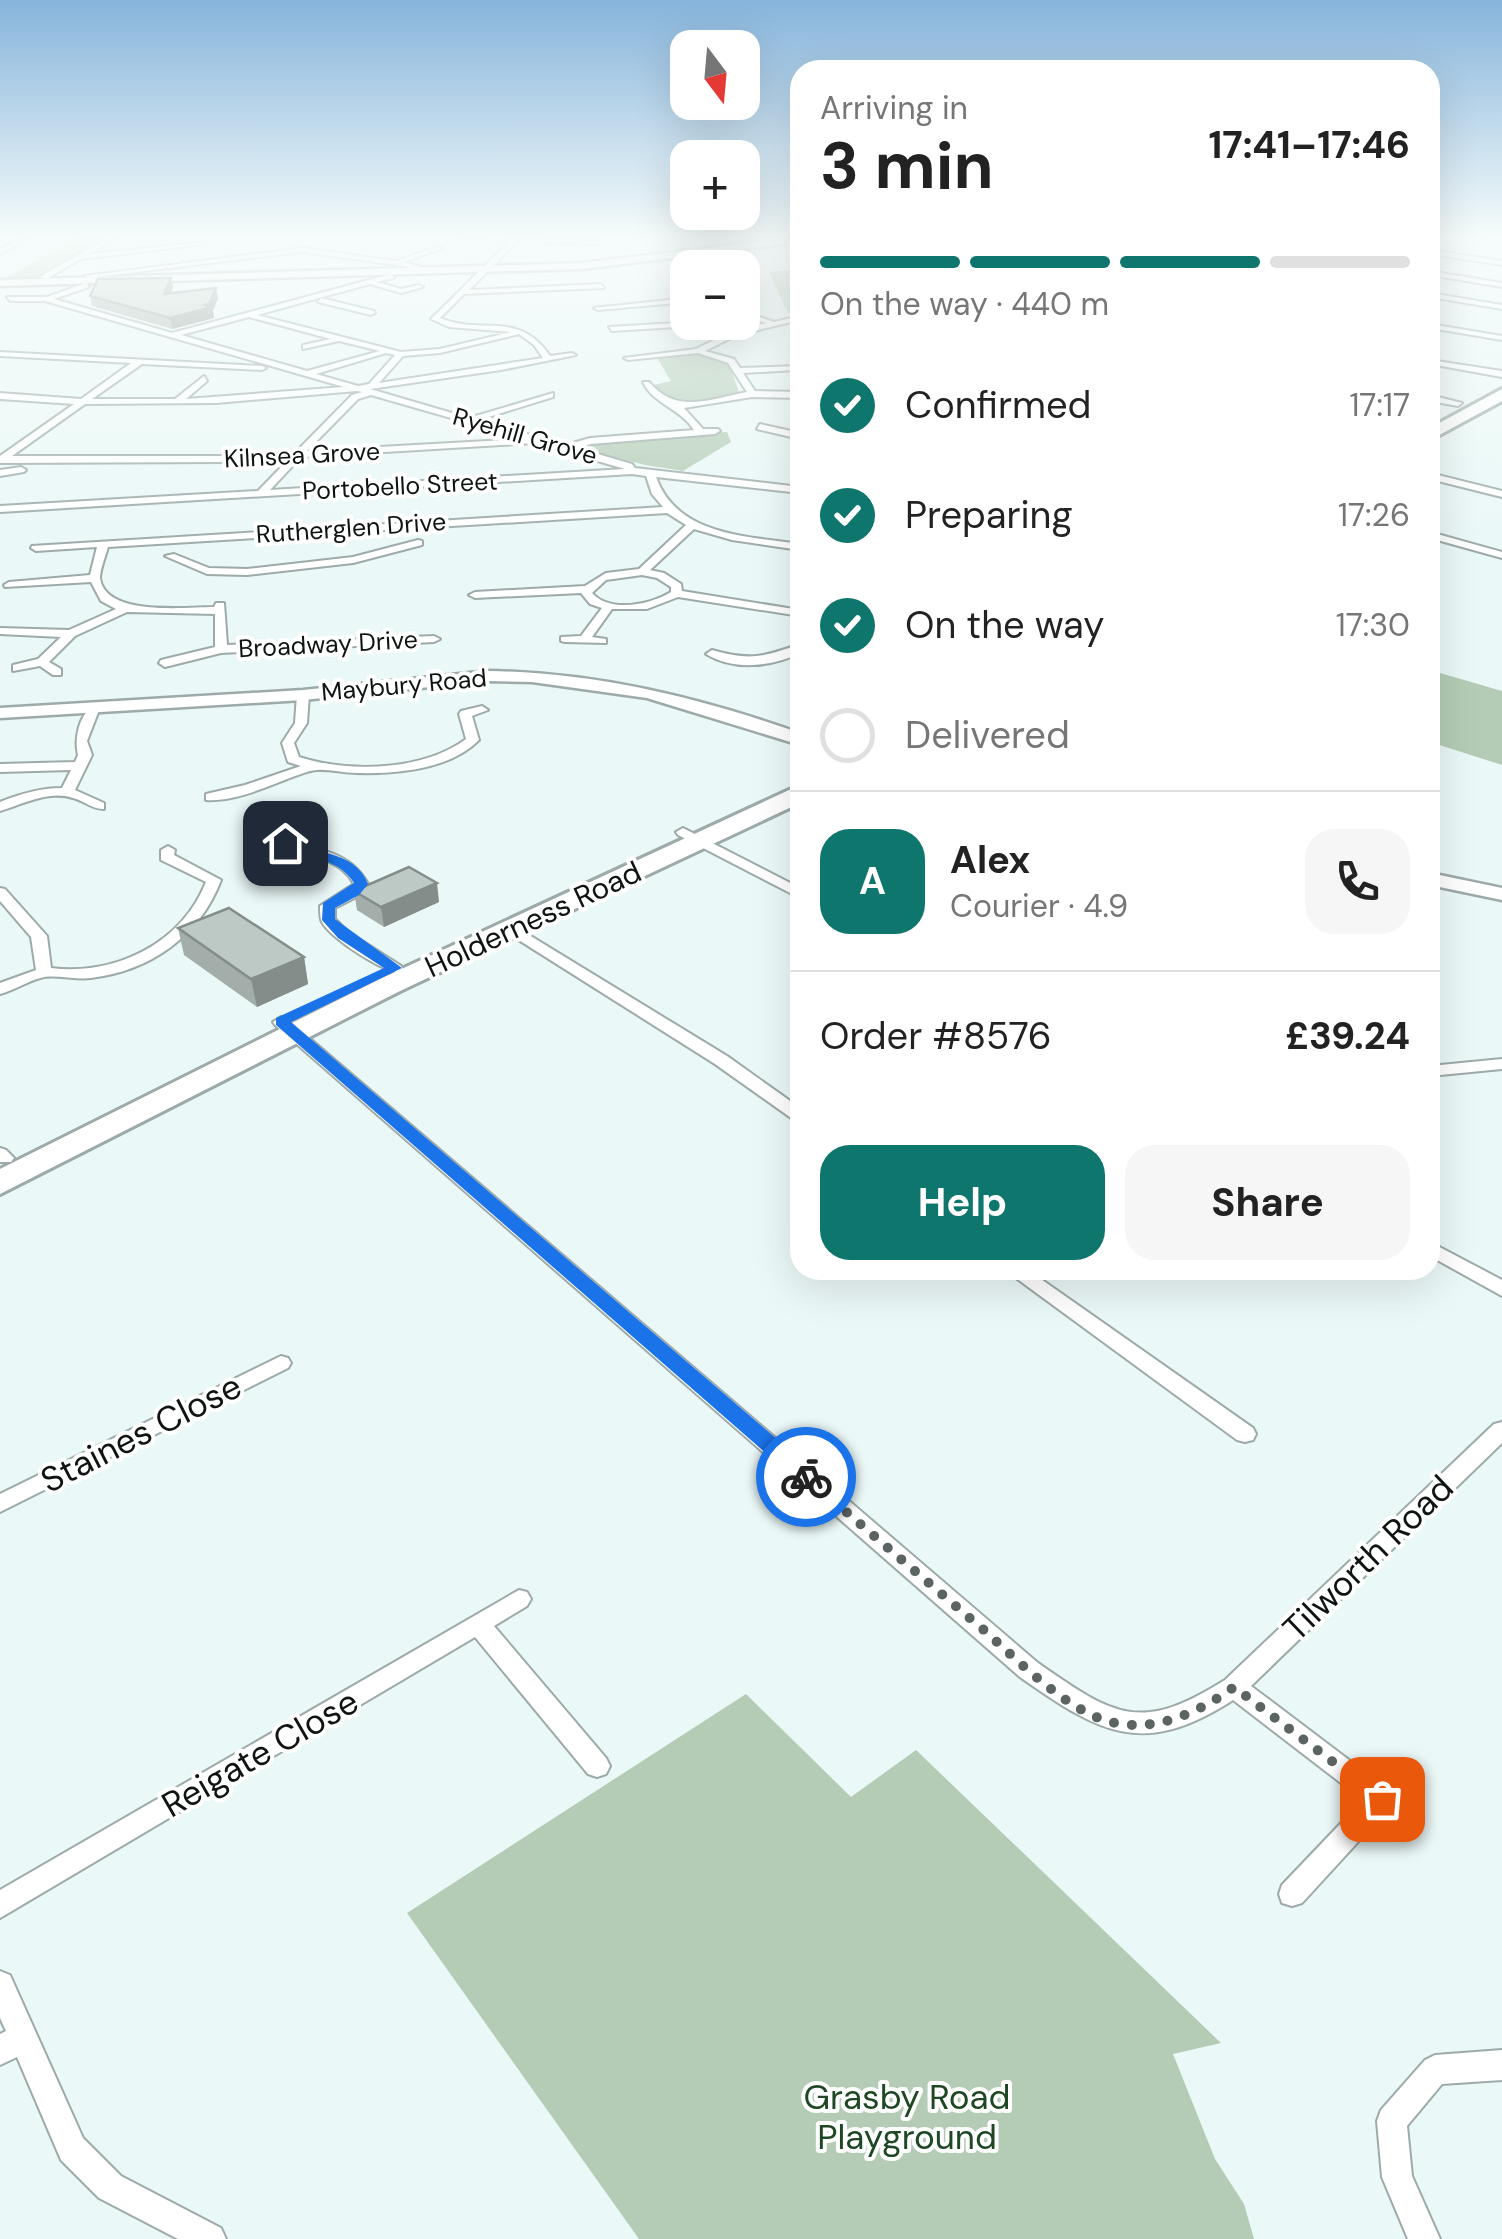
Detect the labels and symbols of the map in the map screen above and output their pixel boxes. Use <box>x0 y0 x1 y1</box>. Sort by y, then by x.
north arrow <box>670 30 760 120</box>
street label: Ryehill Grove <box>449 400 601 472</box>
street label: Kilnsea Grove <box>223 434 381 476</box>
street label: Portobello Street <box>302 464 498 508</box>
street label: Rutherglen Drive <box>255 505 447 551</box>
street label: Broadway Drive <box>237 623 419 665</box>
street label: Maybury Road <box>320 661 488 709</box>
pin <box>243 801 328 886</box>
street label: Holderness Road <box>419 852 647 986</box>
street label: Staines Close <box>33 1363 249 1503</box>
courier <box>756 1427 856 1527</box>
street label: Tilworth Road <box>1273 1465 1463 1651</box>
street label: Reigate Close <box>153 1678 367 1828</box>
pin <box>1340 1757 1425 1842</box>
park label: Grasby Road Playground <box>804 2074 1010 2160</box>

